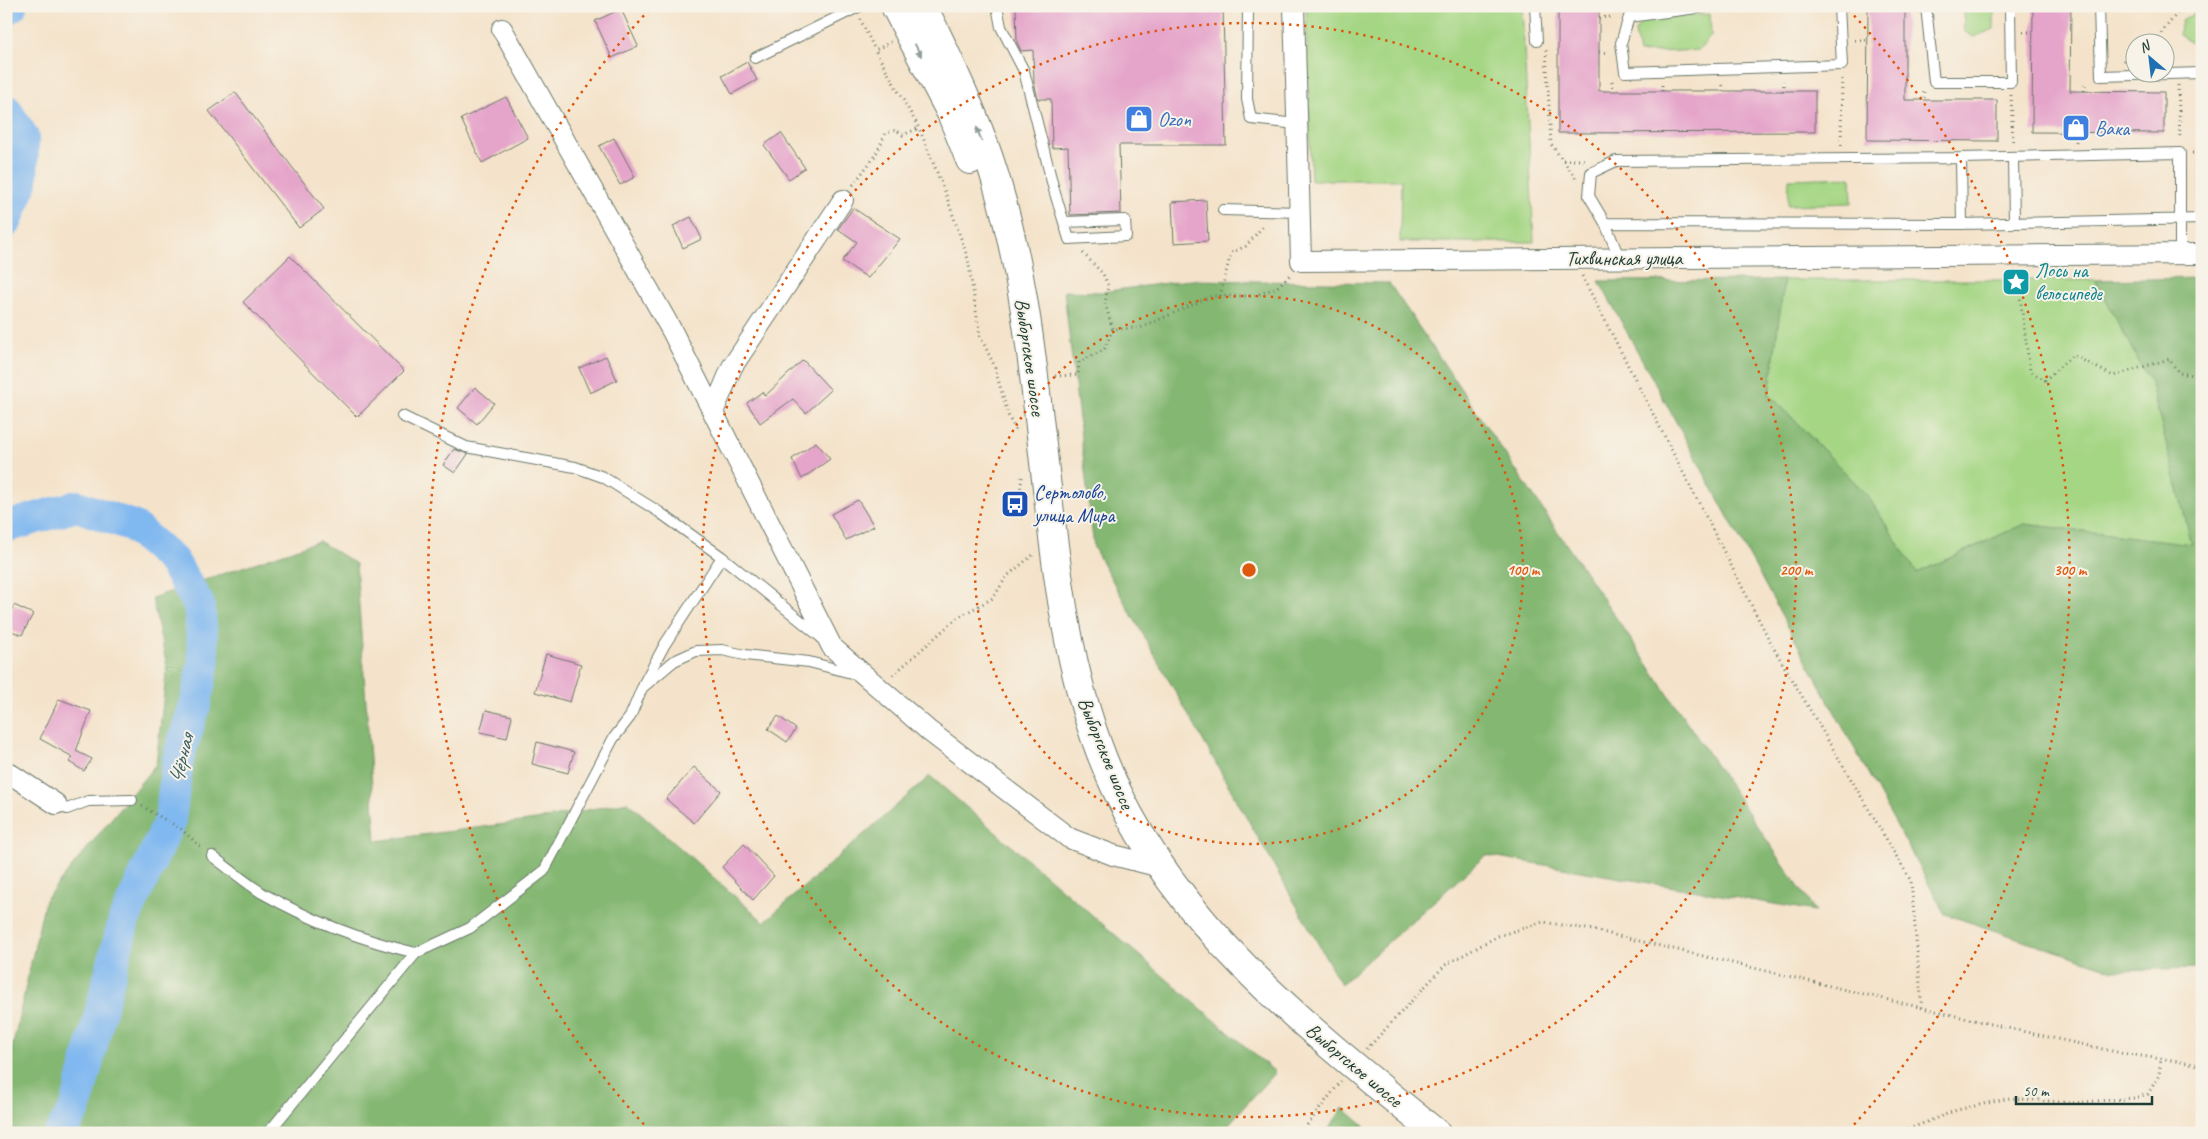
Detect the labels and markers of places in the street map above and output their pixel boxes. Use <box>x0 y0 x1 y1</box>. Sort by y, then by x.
shop icon: Ozon <box>1124 104 1154 134</box>
place label: Ozon <box>1158 107 1192 132</box>
shop icon: Вака <box>2061 113 2091 143</box>
place label: Вака <box>2095 116 2131 141</box>
place label: Лось на велосипеде <box>2035 258 2103 306</box>
place icon: Лось на велосипеде <box>2001 267 2031 297</box>
place label: Сертолово, улица Мира <box>1033 480 1116 528</box>
bus stop icon: Сертолово, улица Мира <box>1000 489 1030 519</box>
centre of rings <box>1240 561 1258 579</box>

